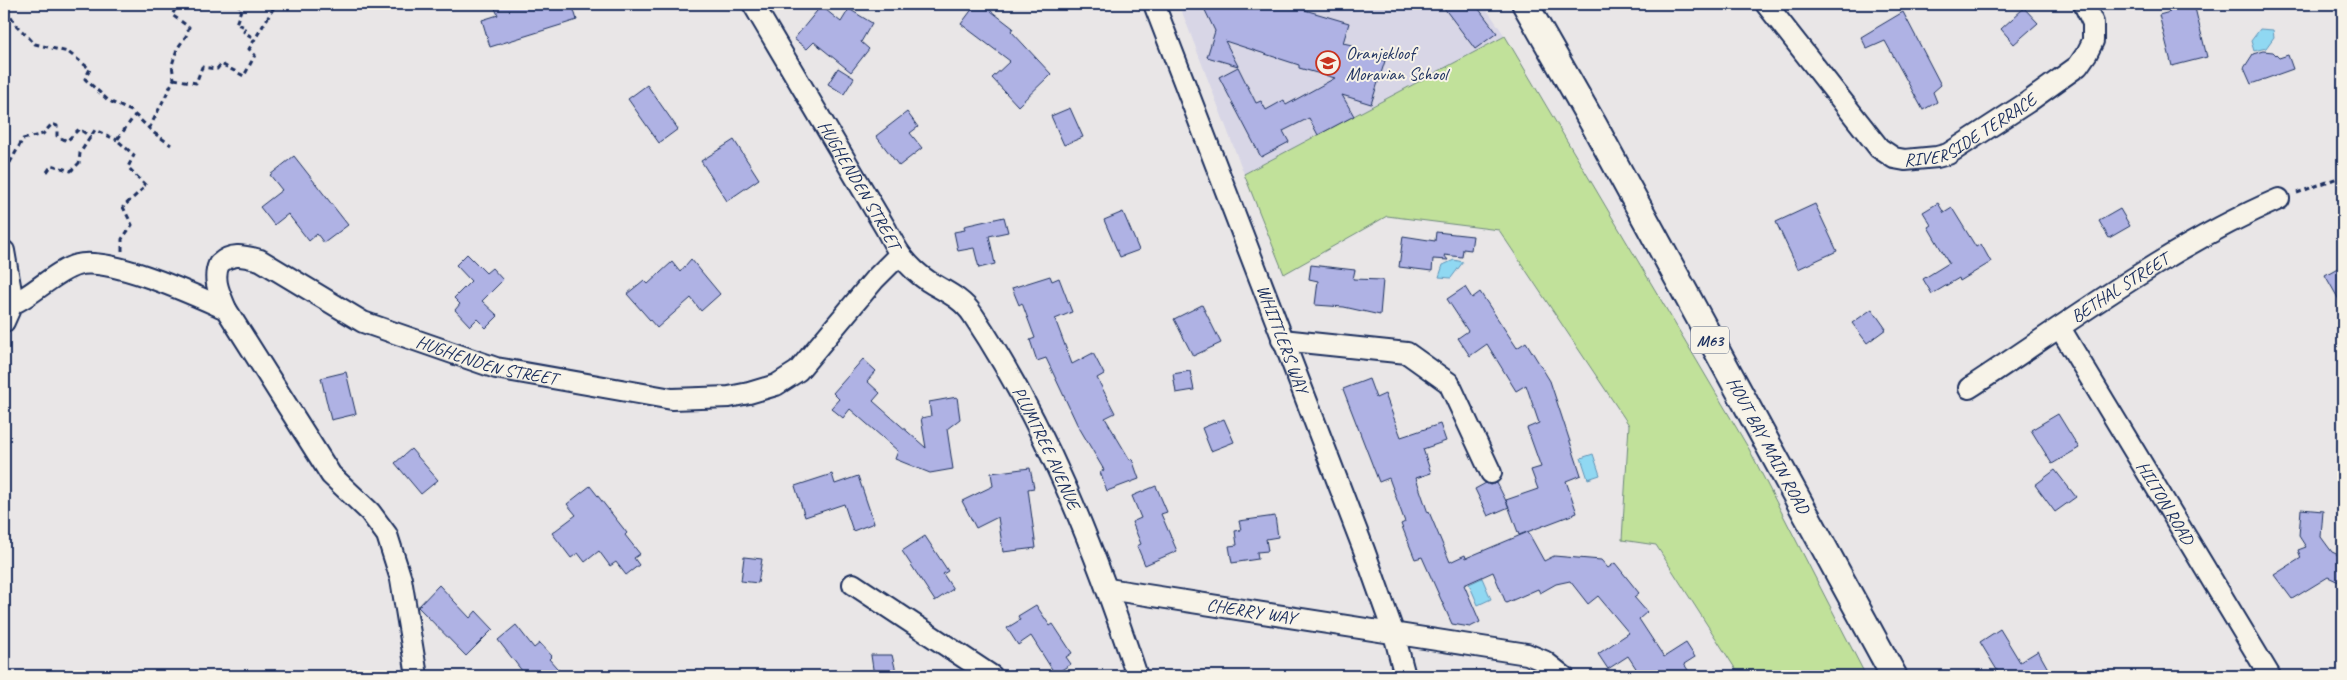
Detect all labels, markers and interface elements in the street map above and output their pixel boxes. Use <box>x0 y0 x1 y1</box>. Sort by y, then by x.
place label: Oranjekloof Moravian School <box>1346 42 1450 85</box>
school or university icon: Oranjekloof Moravian School <box>1315 50 1341 76</box>
street label: RIVERSIDE TERRACE <box>1903 87 2043 171</box>
street label: HUGHENDEN STREET <box>813 116 908 257</box>
street label: BETHAL STREET <box>2067 246 2177 327</box>
street label: WHITTLERS WAY <box>1252 282 1315 399</box>
road number: M63 <box>1691 326 1729 354</box>
street label: HUGHENDEN STREET <box>413 330 563 390</box>
street label: HOUT BAY MAIN ROAD <box>1722 373 1815 519</box>
street label: PLUMTREE AVENUE <box>1008 383 1086 515</box>
street label: HILTON ROAD <box>2132 457 2200 550</box>
street label: CHERRY WAY <box>1205 593 1301 630</box>

